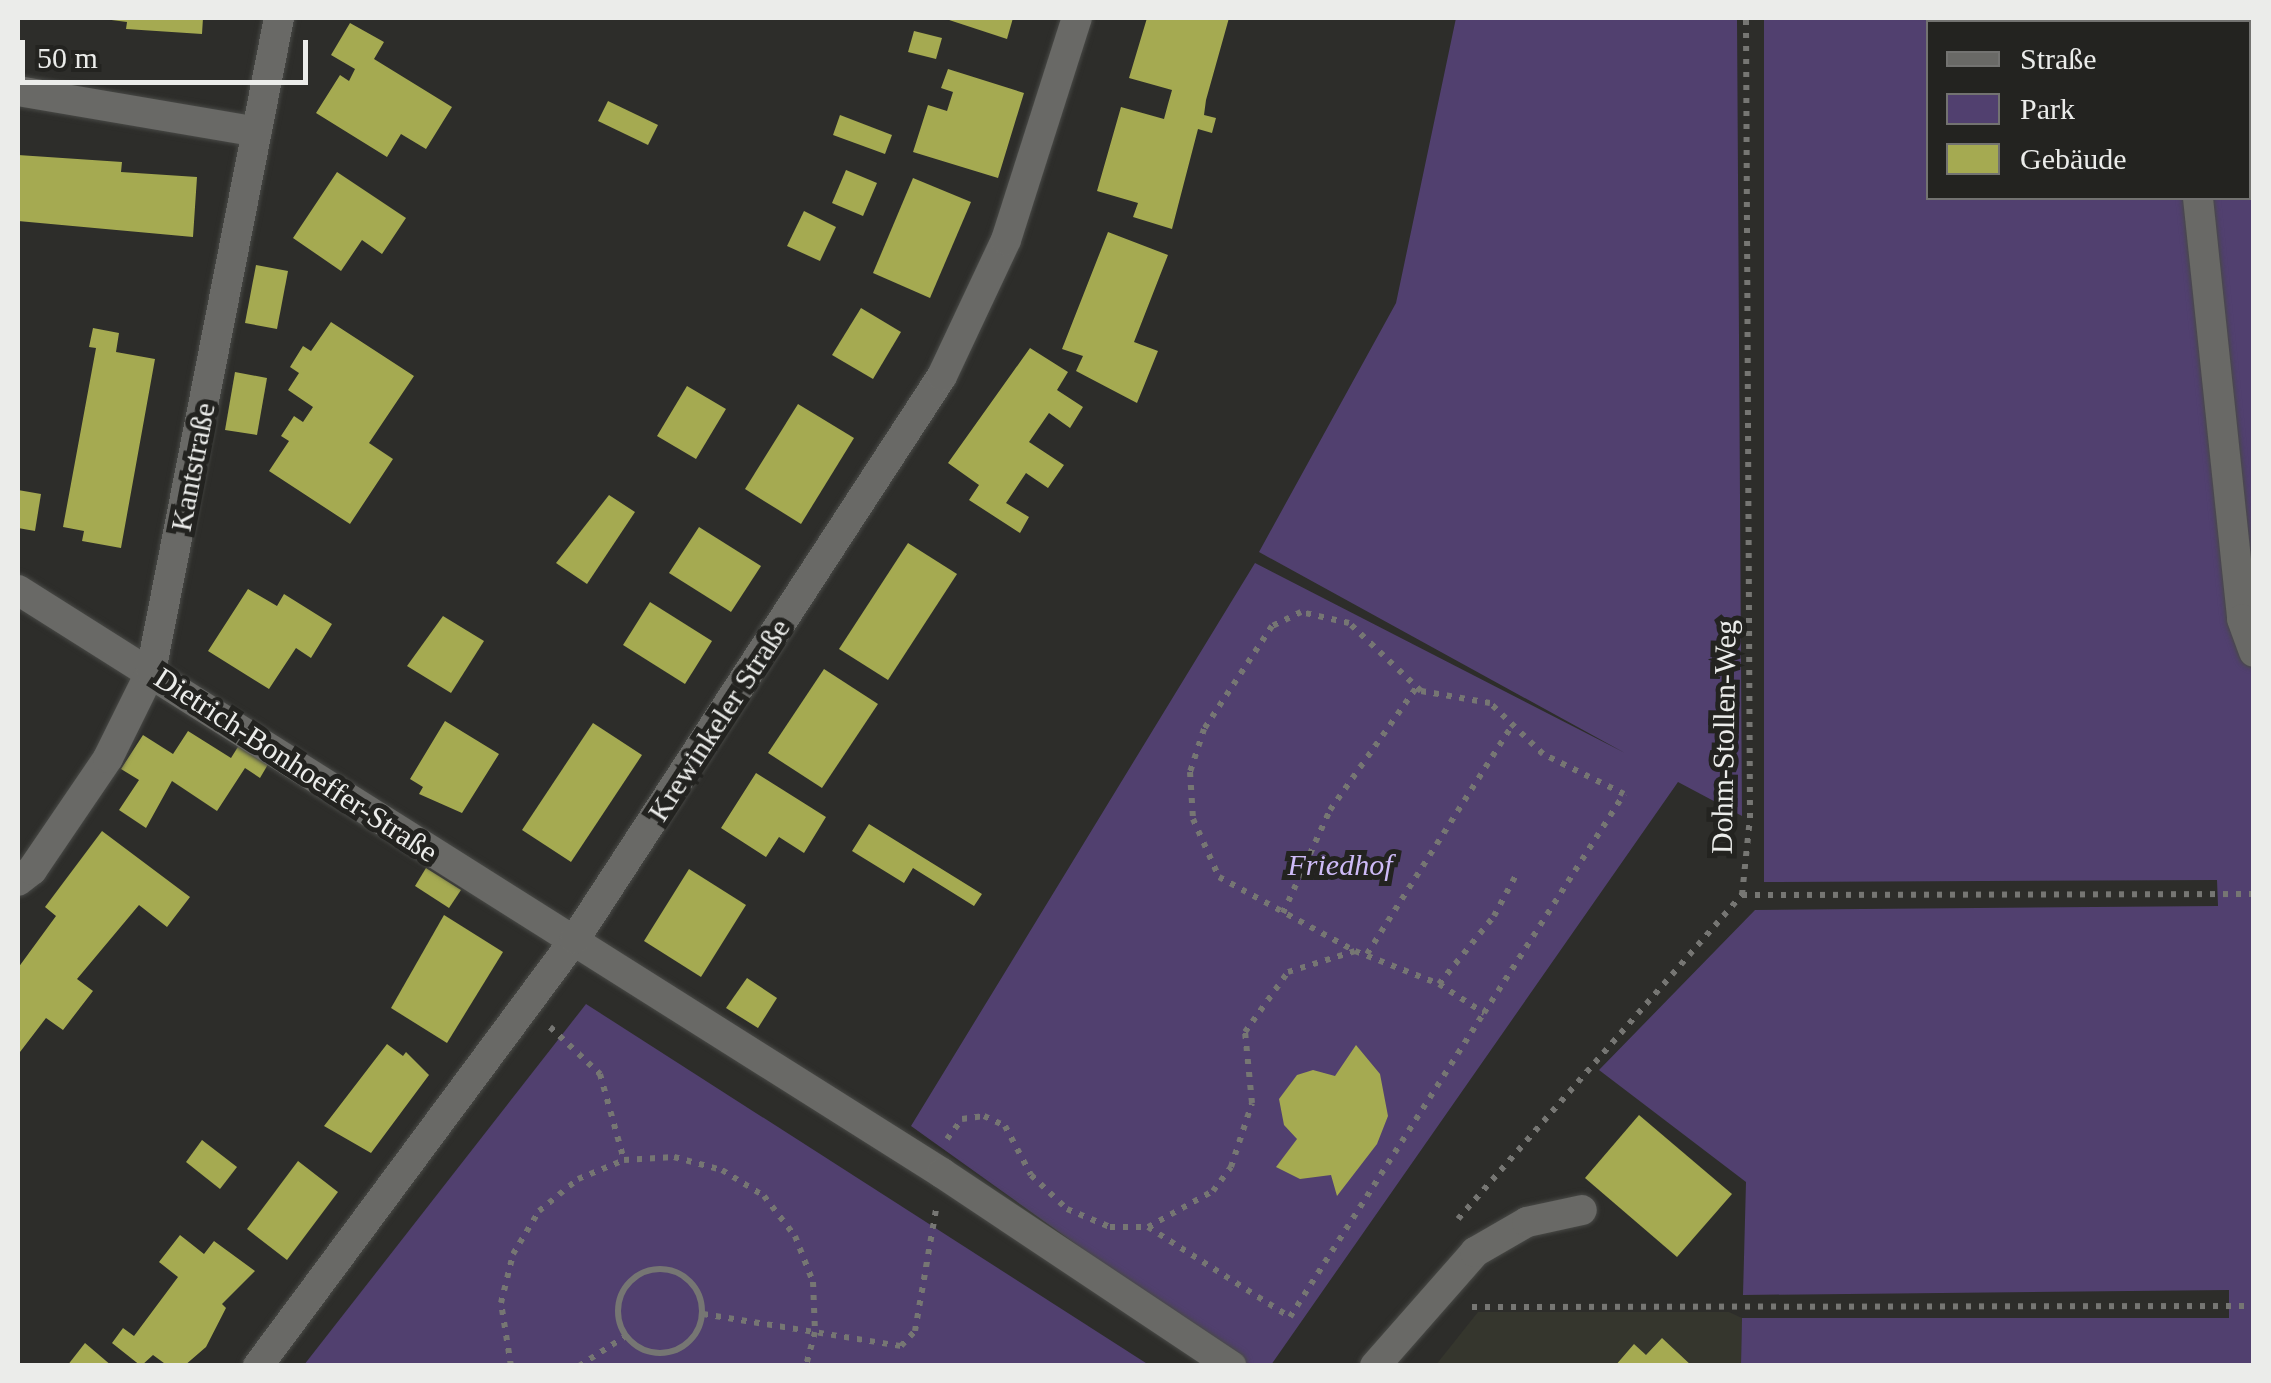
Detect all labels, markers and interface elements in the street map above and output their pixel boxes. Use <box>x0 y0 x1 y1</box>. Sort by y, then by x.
scale bar <box>25 20 312 82</box>
legend <box>1926 20 2251 200</box>
text: 50 m <box>37 41 98 74</box>
text: Straße <box>2020 42 2097 75</box>
text: Park <box>2020 92 2075 125</box>
text: Gebäude <box>2020 142 2127 175</box>
street label: Kantstraße <box>163 400 223 534</box>
street label: Krewinkeler Straße <box>640 612 798 828</box>
street label: Dohm-Stollen-Weg <box>1704 620 1744 854</box>
street label: Dietrich-Bonhoeffer-Straße <box>148 660 444 870</box>
park label: Friedhof <box>1288 847 1392 883</box>

